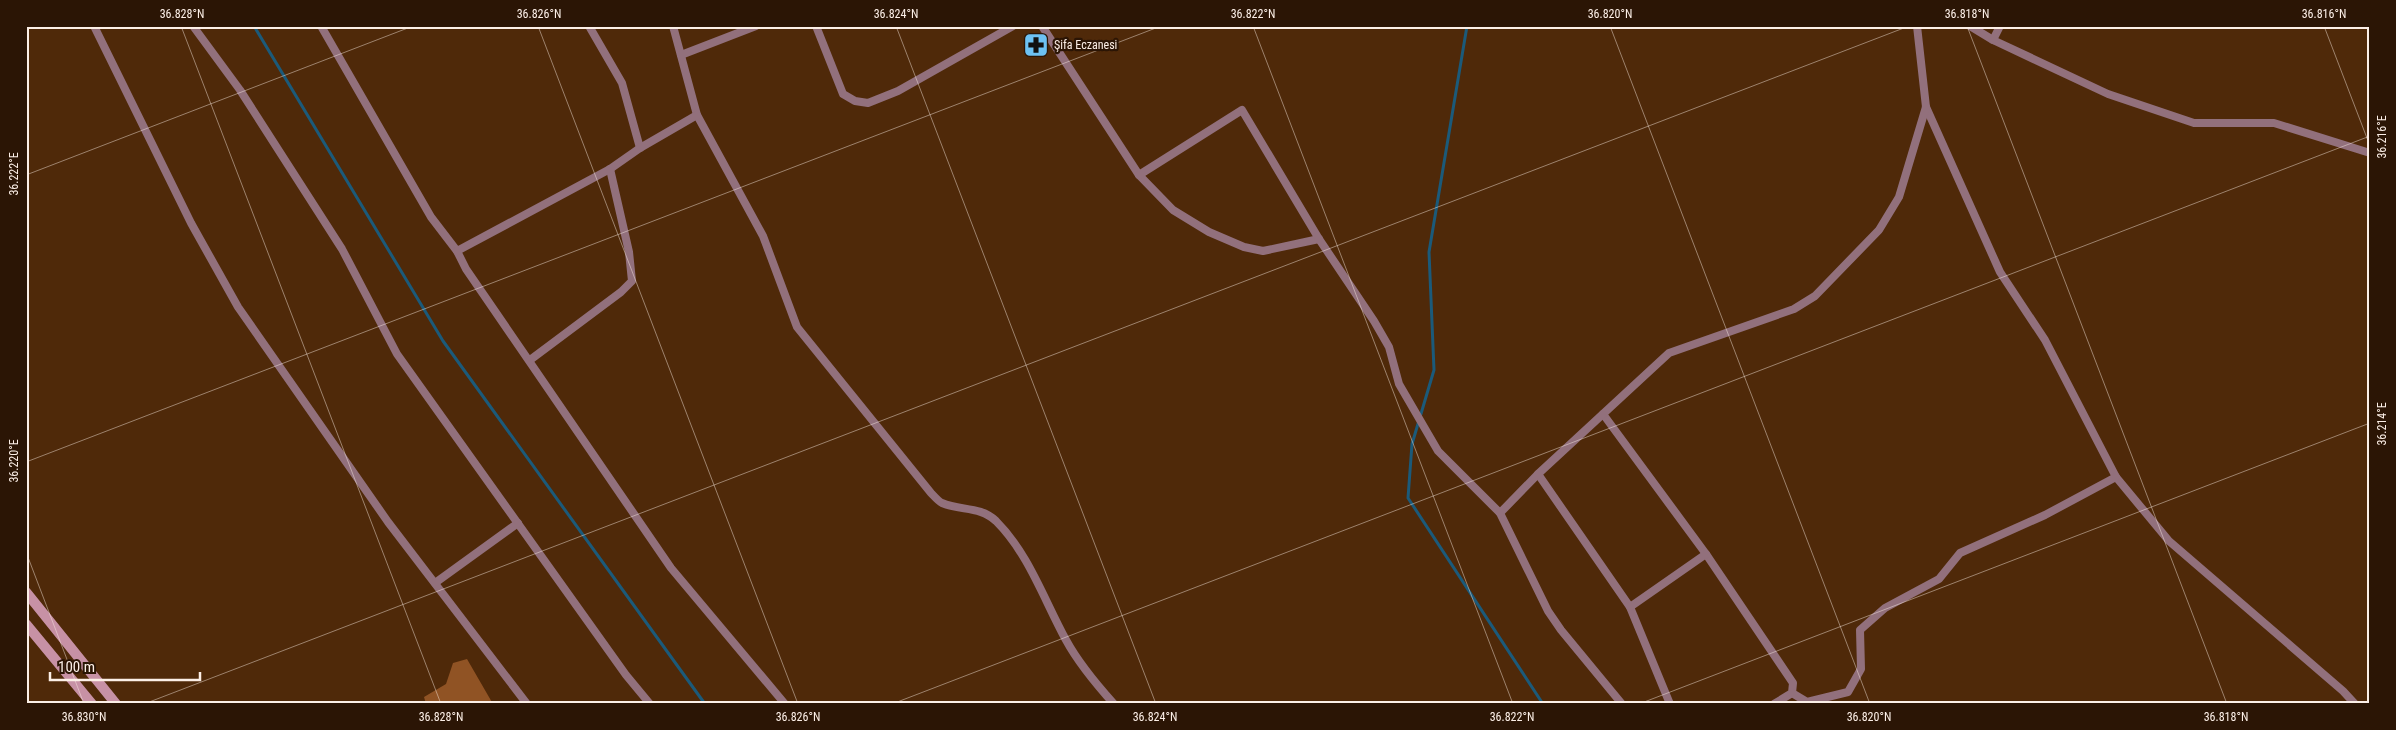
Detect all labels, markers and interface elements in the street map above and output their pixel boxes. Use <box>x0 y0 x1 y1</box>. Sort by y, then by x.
text: 36.828°N <box>160 7 204 21</box>
text: 36.826°N <box>517 7 561 21</box>
text: 36.824°N <box>874 7 918 21</box>
text: 36.822°N <box>1231 7 1275 21</box>
text: 36.820°N <box>1588 7 1632 21</box>
text: 36.818°N <box>1945 7 1989 21</box>
text: 36.816°N <box>2302 7 2346 21</box>
pharmacy icon: Şifa Eczanesi <box>1023 32 1049 58</box>
place label: Şifa Eczanesi <box>1054 38 1117 52</box>
text: 36.216°E <box>2375 115 2389 159</box>
text: 36.222°E <box>7 152 21 196</box>
text: 36.214°E <box>2375 402 2389 446</box>
text: 36.220°E <box>7 439 21 483</box>
scale bar <box>50 650 200 682</box>
text: 100 m <box>58 658 95 676</box>
text: 36.830°N <box>62 710 106 724</box>
text: 36.828°N <box>419 710 463 724</box>
text: 36.826°N <box>776 710 820 724</box>
text: 36.824°N <box>1133 710 1177 724</box>
text: 36.822°N <box>1490 710 1534 724</box>
text: 36.820°N <box>1847 710 1891 724</box>
text: 36.818°N <box>2204 710 2248 724</box>

